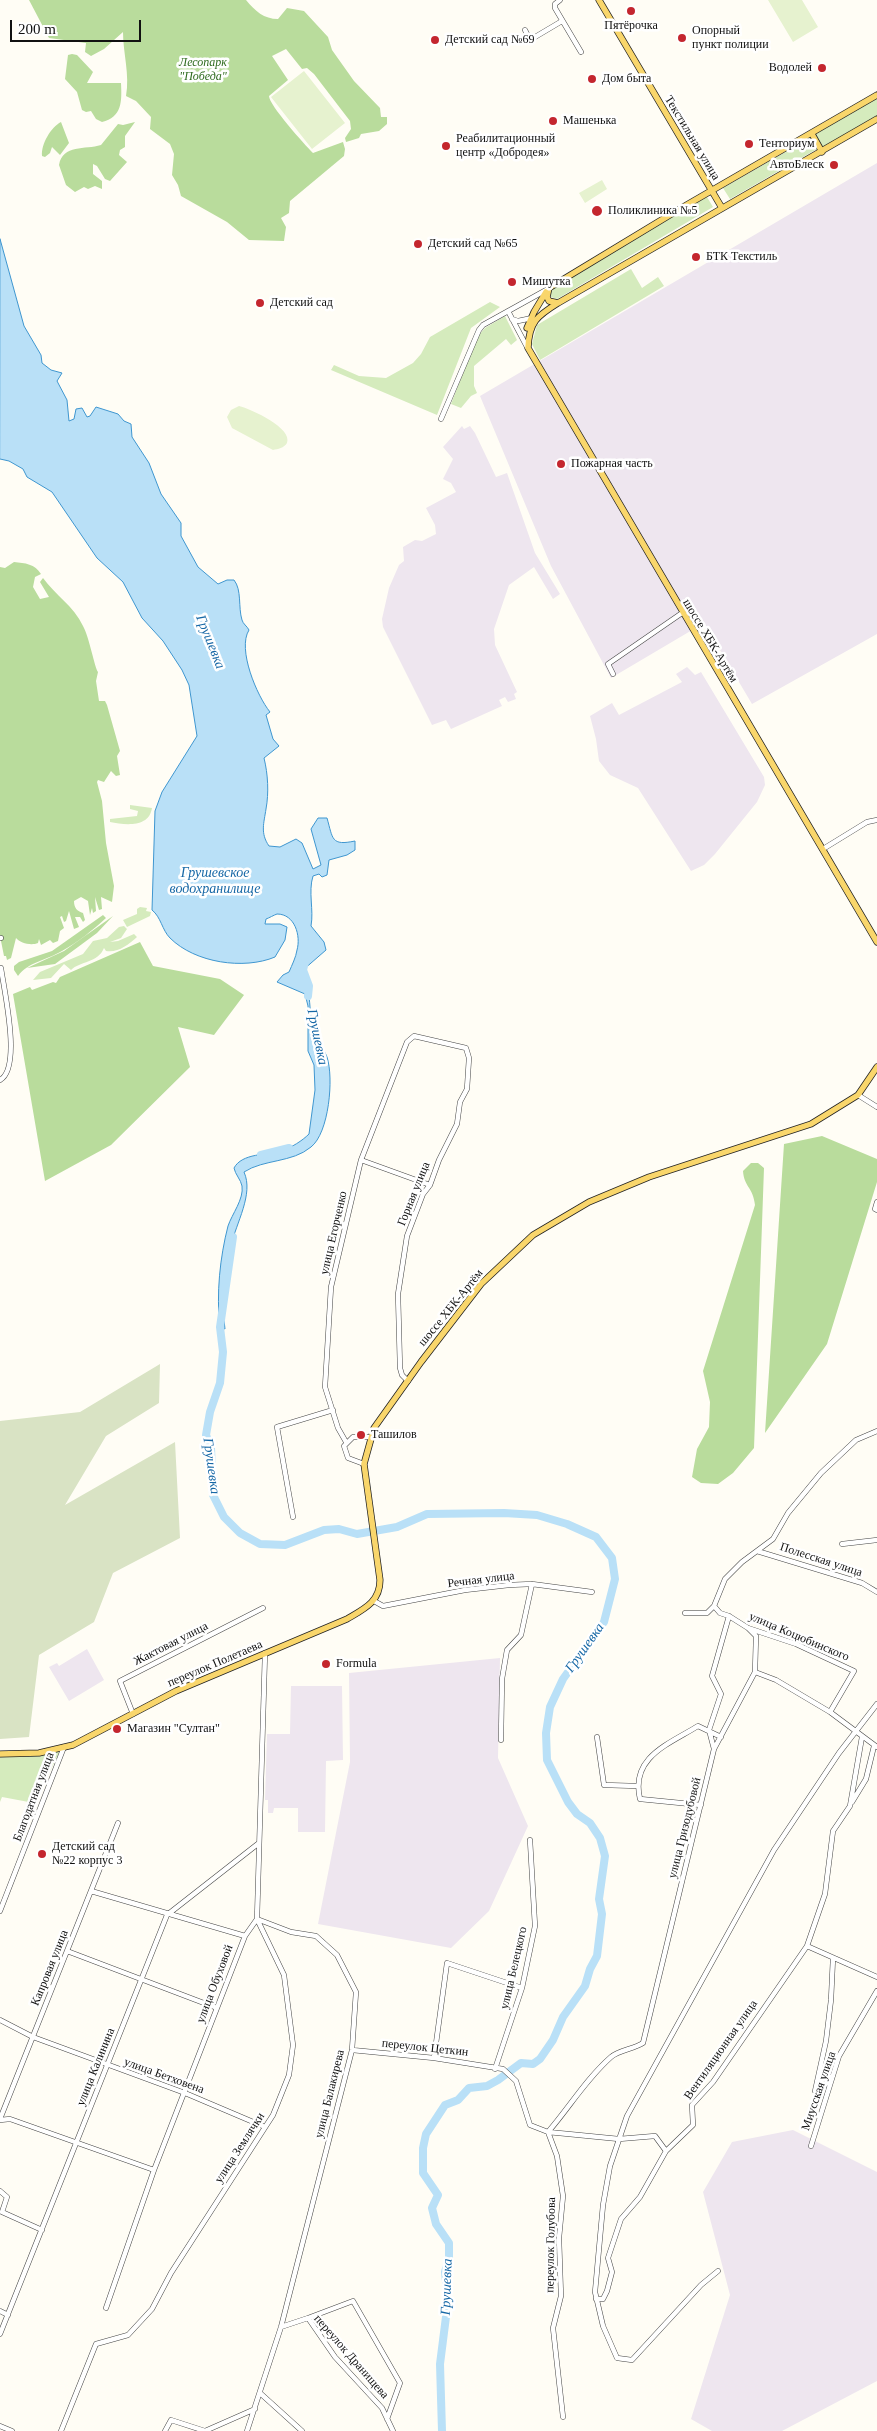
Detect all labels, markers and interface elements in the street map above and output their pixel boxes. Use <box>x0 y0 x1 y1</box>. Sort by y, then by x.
marker: Пятёрочка <box>625 5 637 17</box>
scale bar <box>12 10 144 42</box>
place label: Пятёрочка <box>604 19 658 33</box>
text: 200 m <box>18 21 56 37</box>
place label: Опорный пункт полиции <box>692 24 769 52</box>
marker: Опорный пункт полиции <box>676 32 688 44</box>
place label: Детский сад №69 <box>445 33 534 47</box>
marker: Детский сад №69 <box>429 34 441 46</box>
park label: Лесопарк "Победа" <box>179 56 227 84</box>
place label: Водолей <box>769 61 812 75</box>
marker: Водолей <box>816 62 828 74</box>
place label: Дом быта <box>602 72 651 86</box>
marker: Дом быта <box>586 73 598 85</box>
street label: Текстильная улица <box>661 93 723 183</box>
place label: Машенька <box>563 114 616 128</box>
marker: Машенька <box>547 115 559 127</box>
place label: Реабилитационный центр «Добродея» <box>456 132 555 160</box>
place label: Тенториум <box>759 137 815 151</box>
marker: Тенториум <box>743 138 755 150</box>
marker: Реабилитационный центр «Добродея» <box>440 140 452 152</box>
place label: АвтоБлеск <box>769 158 824 172</box>
marker: АвтоБлеск <box>828 159 840 171</box>
marker: Поликлиника №5 <box>590 204 604 218</box>
place label: Поликлиника №5 <box>608 204 697 218</box>
place label: Детский сад №65 <box>428 237 517 251</box>
marker: Детский сад №65 <box>412 238 424 250</box>
place label: БТК Текстиль <box>706 250 777 264</box>
marker: БТК Текстиль <box>690 251 702 263</box>
place label: Мишутка <box>522 275 571 289</box>
marker: Мишутка <box>506 276 518 288</box>
place label: Детский сад <box>270 296 333 310</box>
marker: Детский сад <box>254 297 266 309</box>
place label: Пожарная часть <box>571 457 653 471</box>
marker: Пожарная часть <box>555 458 567 470</box>
street label: шоссе ХБК-Артём <box>679 597 741 685</box>
water label: Грушевка <box>192 613 228 671</box>
water label: Грушевское водохранилище <box>170 865 260 898</box>
water label: Грушевка <box>303 1008 331 1066</box>
street label: Горная улица <box>395 1160 433 1228</box>
street label: улица Егорченко <box>317 1190 351 1276</box>
street label: шоссе ХБК-Артём <box>416 1267 486 1349</box>
place label: Ташилов <box>371 1428 417 1442</box>
marker: Ташилов <box>355 1429 367 1441</box>
water label: Грушевка <box>199 1437 223 1495</box>
street label: Полесская улица <box>778 1540 864 1580</box>
street label: Речная улица <box>447 1569 515 1591</box>
street label: улица Коцюбинского <box>747 1609 851 1665</box>
street label: Жактовая улица <box>131 1619 211 1669</box>
water label: Грушевка <box>562 1620 608 1676</box>
street label: переулок Полетаева <box>165 1637 265 1691</box>
place label: Formula <box>336 1657 377 1671</box>
marker: Formula <box>320 1658 332 1670</box>
place label: Магазин "Султан" <box>127 1722 220 1736</box>
marker: Магазин "Султан" <box>111 1723 123 1735</box>
street label: Благодатная улица <box>10 1750 58 1844</box>
street label: улица Гризодубовой <box>665 1776 705 1880</box>
place label: Детский сад №22 корпус 3 <box>52 1840 122 1868</box>
marker: Детский сад №22 корпус 3 <box>36 1848 48 1860</box>
street label: улица Белецкого <box>497 1925 531 2011</box>
street label: Капровая улица <box>28 1928 72 2008</box>
street label: улица Обуховой <box>193 1943 237 2025</box>
street label: Вентиляционная улица <box>681 1998 761 2102</box>
street label: улица Калинина <box>74 2026 118 2108</box>
street label: переулок Цеткин <box>381 2036 469 2060</box>
street label: улица Балакирева <box>312 2048 348 2140</box>
street label: Миусская улица <box>799 2049 839 2133</box>
street label: улица Бетховена <box>122 2055 206 2097</box>
street label: улица Землячки <box>212 2110 268 2186</box>
street label: переулок Голубова <box>543 2197 559 2293</box>
water label: Грушевка <box>438 2258 456 2316</box>
street label: переулок Дранищева <box>311 2312 391 2402</box>

